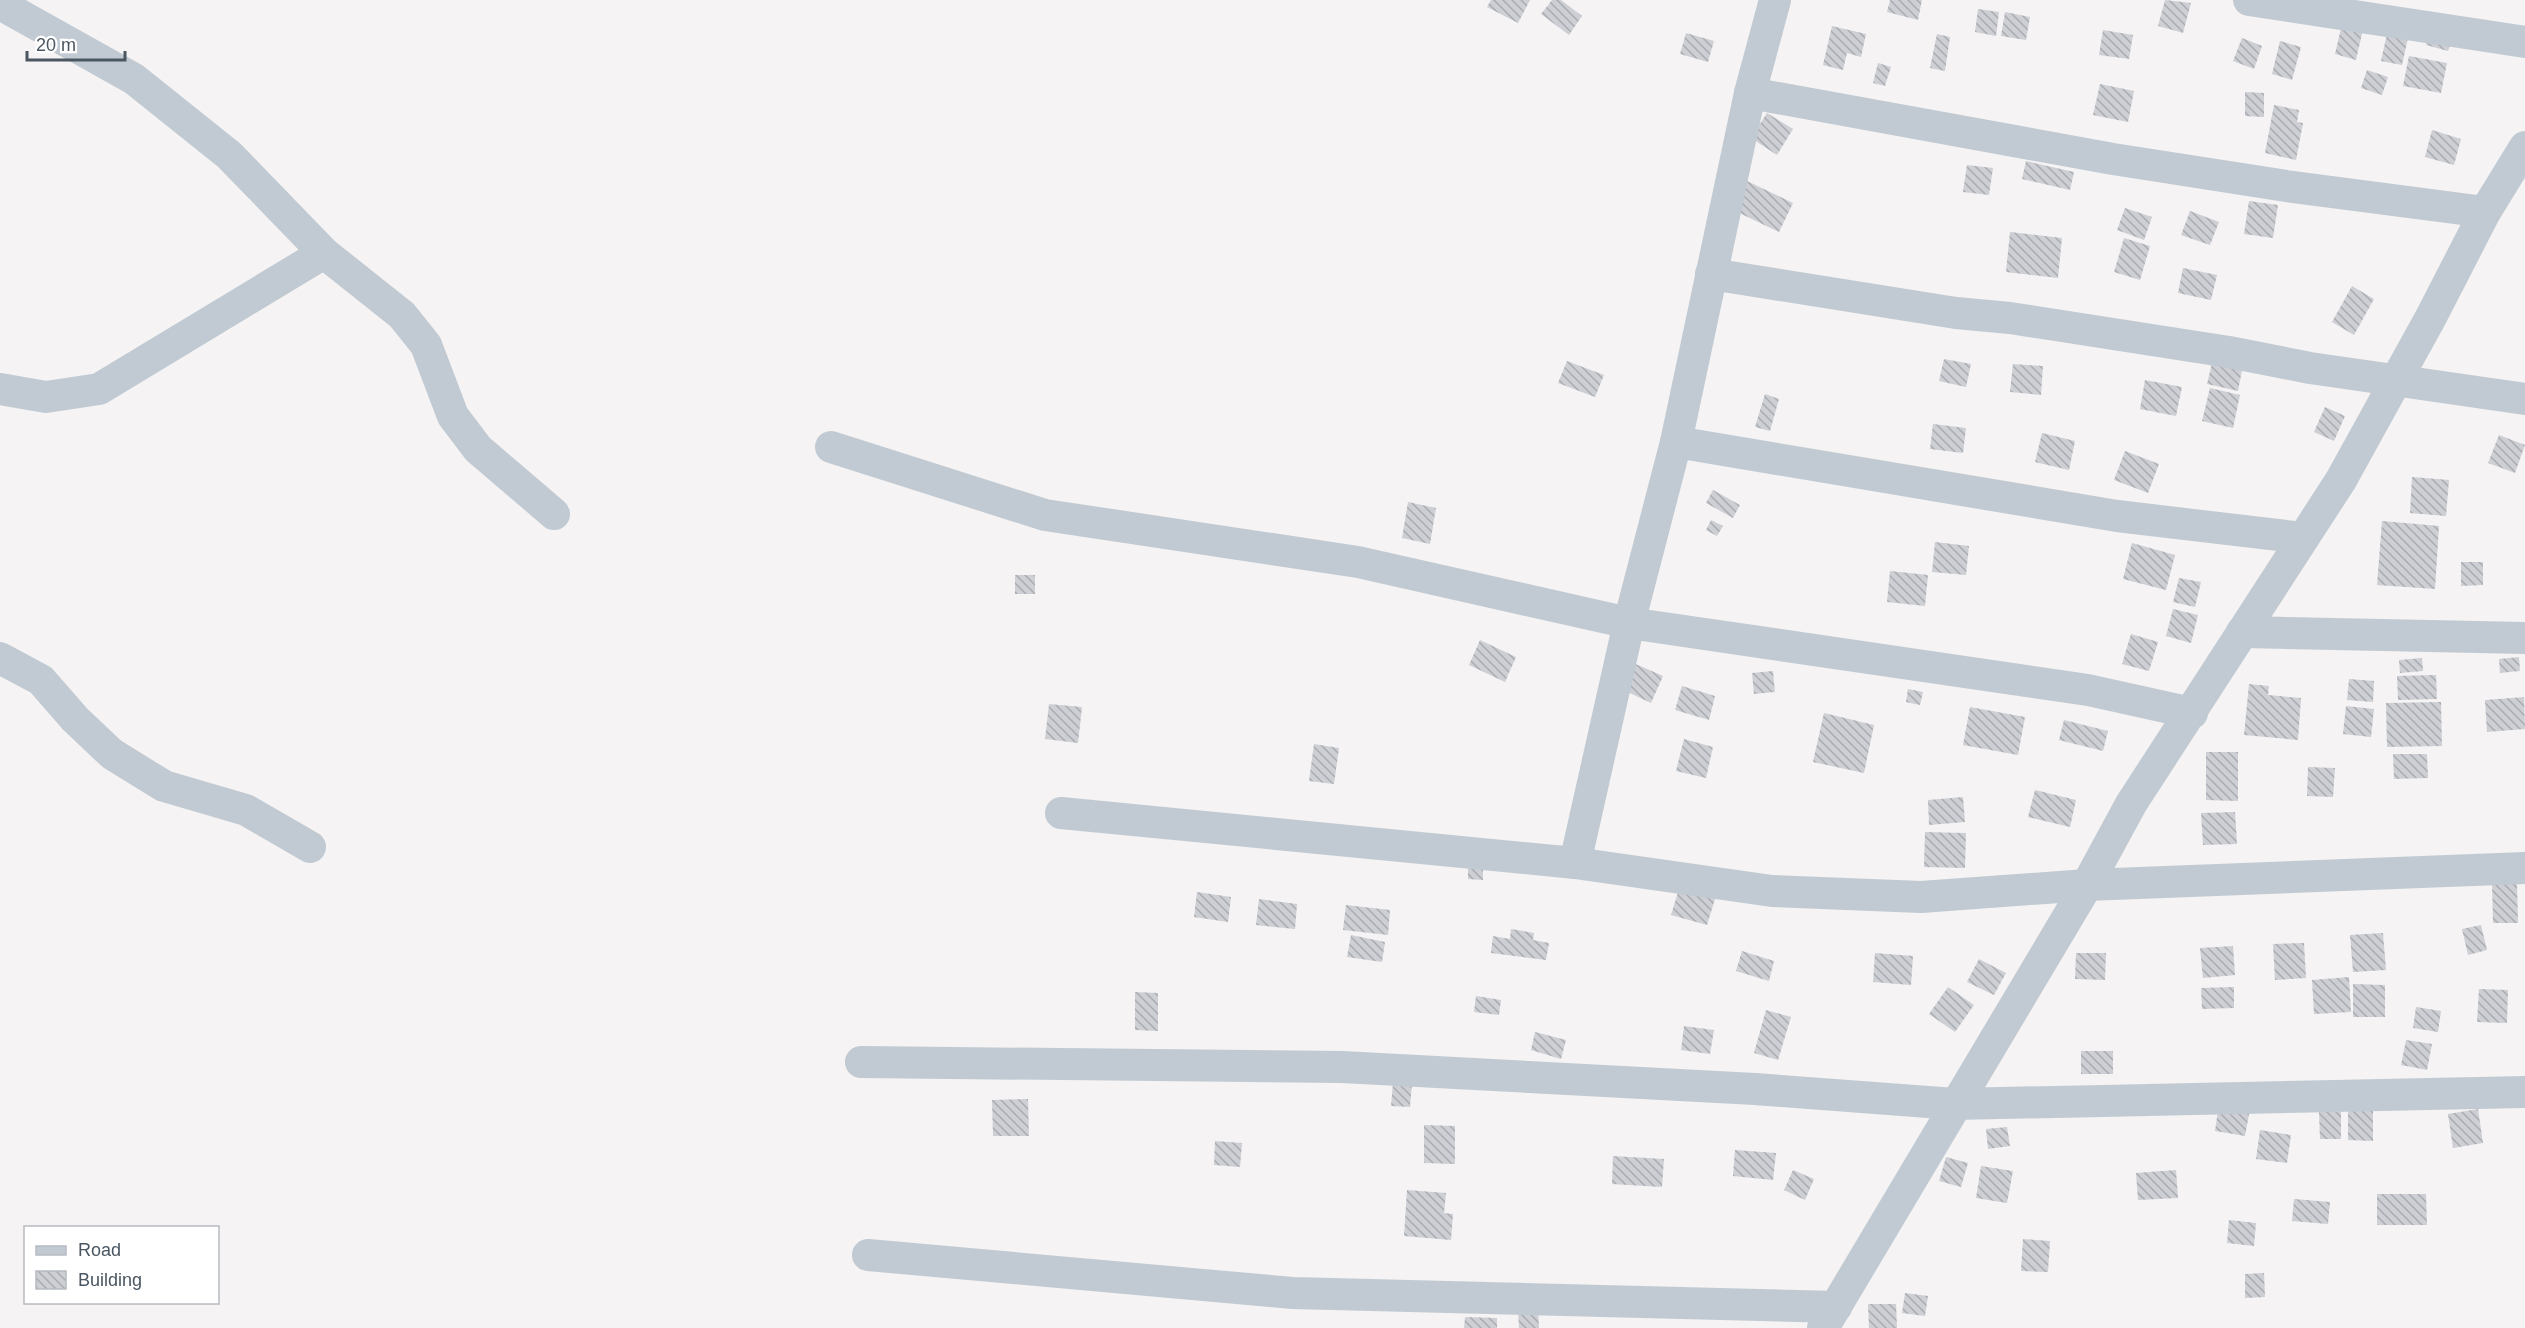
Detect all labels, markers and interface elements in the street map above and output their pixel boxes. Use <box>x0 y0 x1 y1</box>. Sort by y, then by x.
scale bar <box>27 24 124 62</box>
text: 20 m <box>36 35 76 55</box>
legend <box>24 1226 219 1304</box>
text: Road <box>78 1240 121 1260</box>
text: Building <box>78 1270 142 1290</box>

